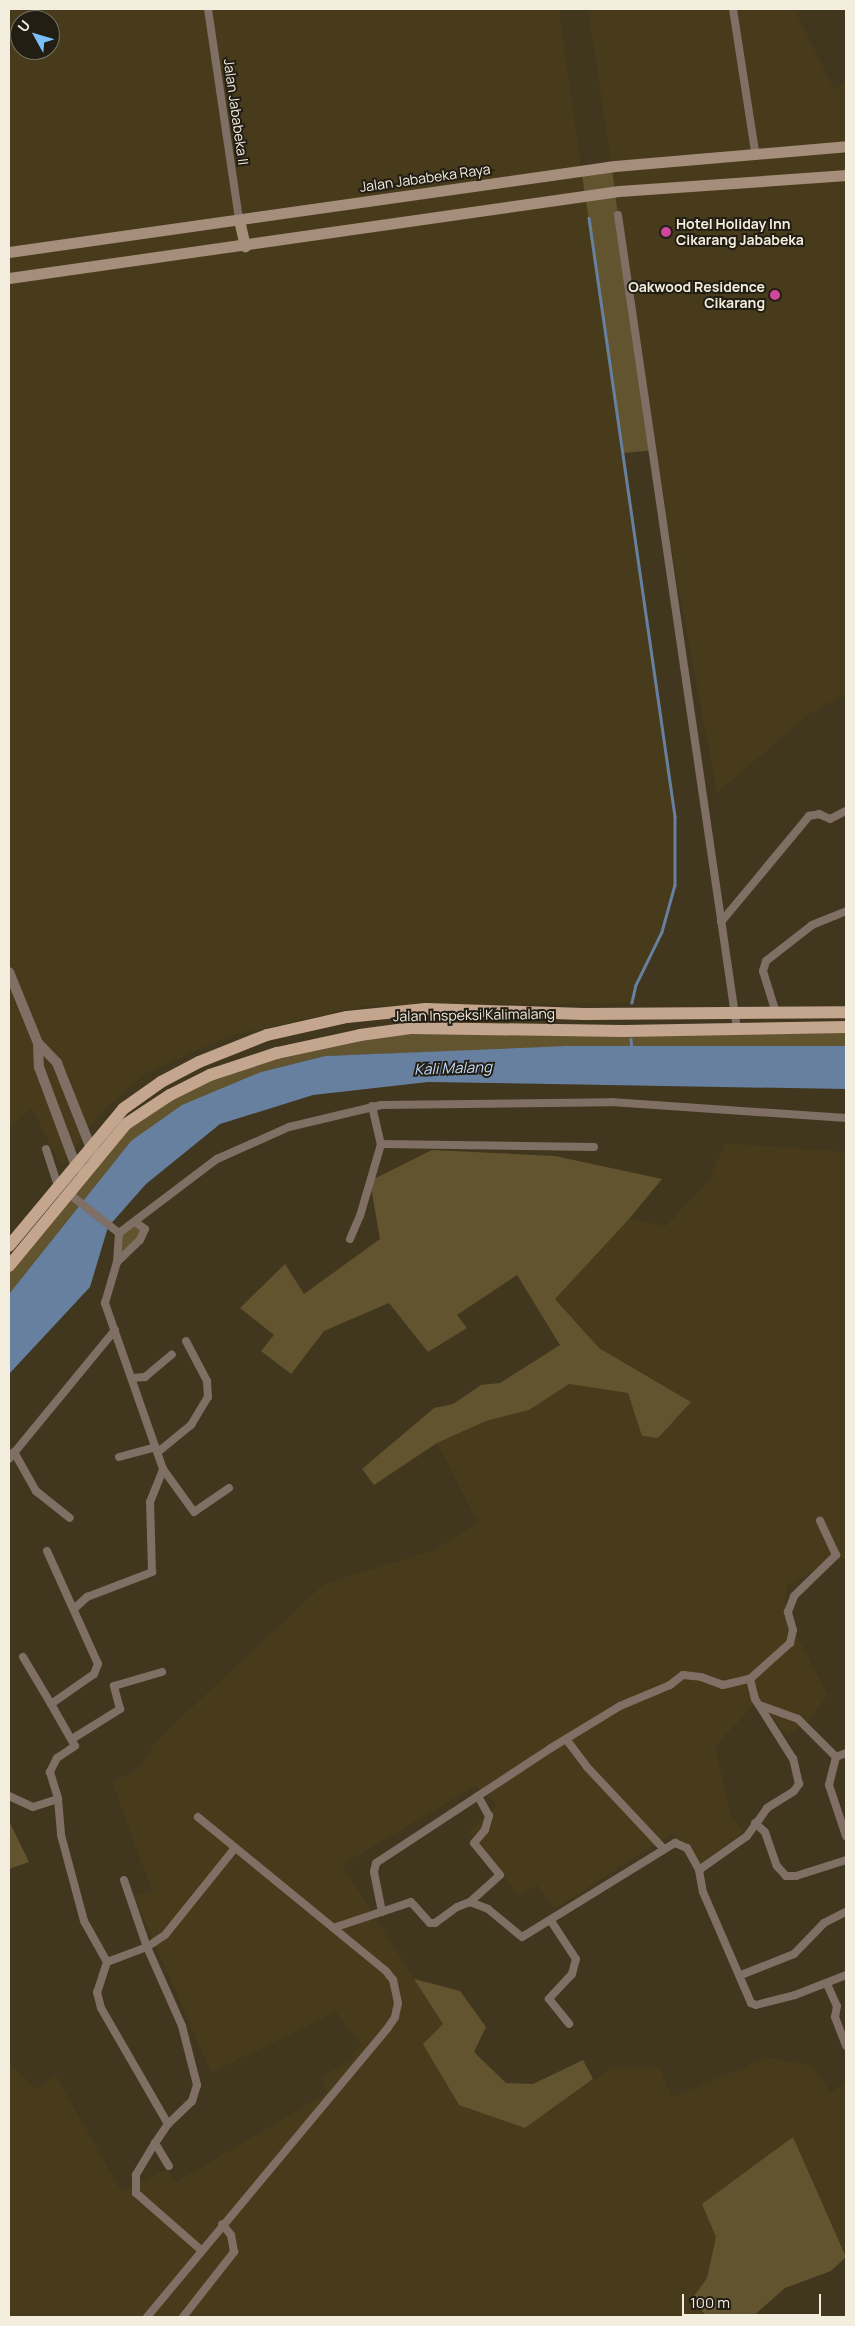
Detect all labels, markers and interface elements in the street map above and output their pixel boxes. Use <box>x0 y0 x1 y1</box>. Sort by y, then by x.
north arrow <box>10 10 60 60</box>
text: U <box>13 16 34 36</box>
street label: Jalan Jababeka II <box>220 58 252 166</box>
street label: Jalan Jababeka Raya <box>359 161 491 195</box>
place label: Hotel Holiday Inn Cikarang Jababeka <box>676 216 804 248</box>
marker: Hotel Holiday Inn Cikarang Jababeka <box>660 226 672 238</box>
place label: Oakwood Residence Cikarang <box>628 279 765 312</box>
marker: Oakwood Residence Cikarang <box>769 289 781 301</box>
street label: Jalan Inspeksi Kalimalang <box>393 1005 555 1025</box>
water label: Kali Malang <box>414 1058 492 1078</box>
scale bar <box>685 2284 824 2316</box>
text: 100 m <box>690 2292 730 2313</box>

